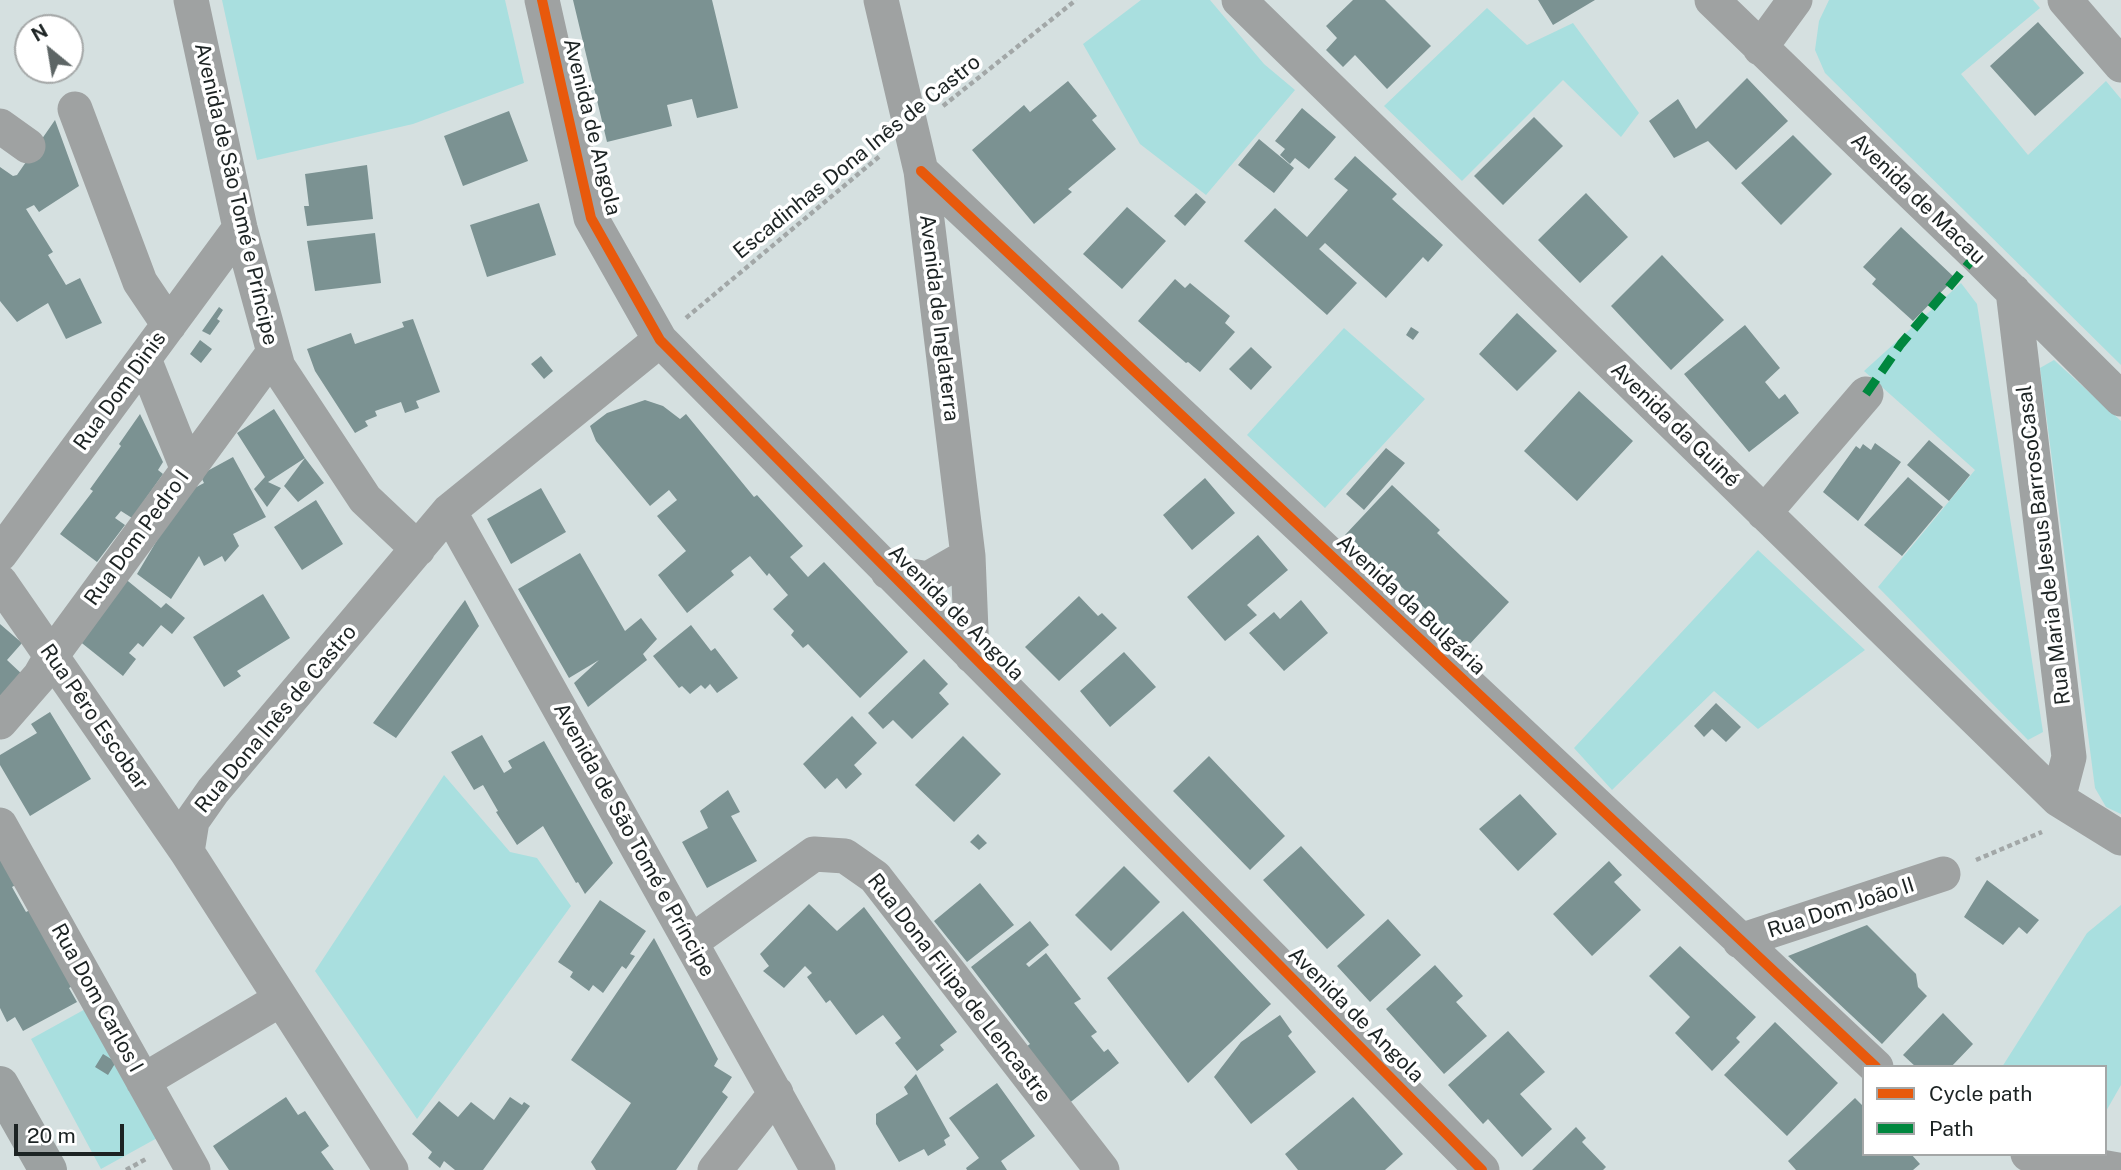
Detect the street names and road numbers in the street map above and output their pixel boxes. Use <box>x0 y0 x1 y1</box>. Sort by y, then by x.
street label: Avenida de Angola <box>558 36 626 218</box>
street label: Avenida de São Tomé e Príncipe <box>189 40 283 348</box>
street label: Escadinhas Dona Inês de Castro <box>728 50 986 264</box>
street label: Avenida de Macau <box>1846 128 1990 270</box>
street label: Avenida de Inglaterra <box>914 213 964 423</box>
street label: Rua Dom Dinis <box>69 327 171 455</box>
street label: Avenida da Guiné <box>1606 357 1744 493</box>
street label: Rua Maria de Jesus BarrosoCasal <box>2012 384 2076 706</box>
street label: Rua Dom Pedro I <box>79 465 195 611</box>
street label: Avenida da Bulgária <box>1331 530 1491 680</box>
street label: Avenida de Angola <box>883 540 1029 686</box>
street label: Rua Dona Inês de Castro <box>190 620 362 818</box>
street label: Rua Pêro Escobar <box>34 639 154 795</box>
street label: Avenida de São Tomé e Príncipe <box>548 699 720 981</box>
street label: Rua Dona Filipa de Lencastre <box>862 869 1056 1107</box>
street label: Rua Dom João II <box>1764 872 1918 944</box>
street label: Rua Dom Carlos I <box>46 919 148 1077</box>
street label: Avenida de Angola <box>1283 942 1429 1088</box>

